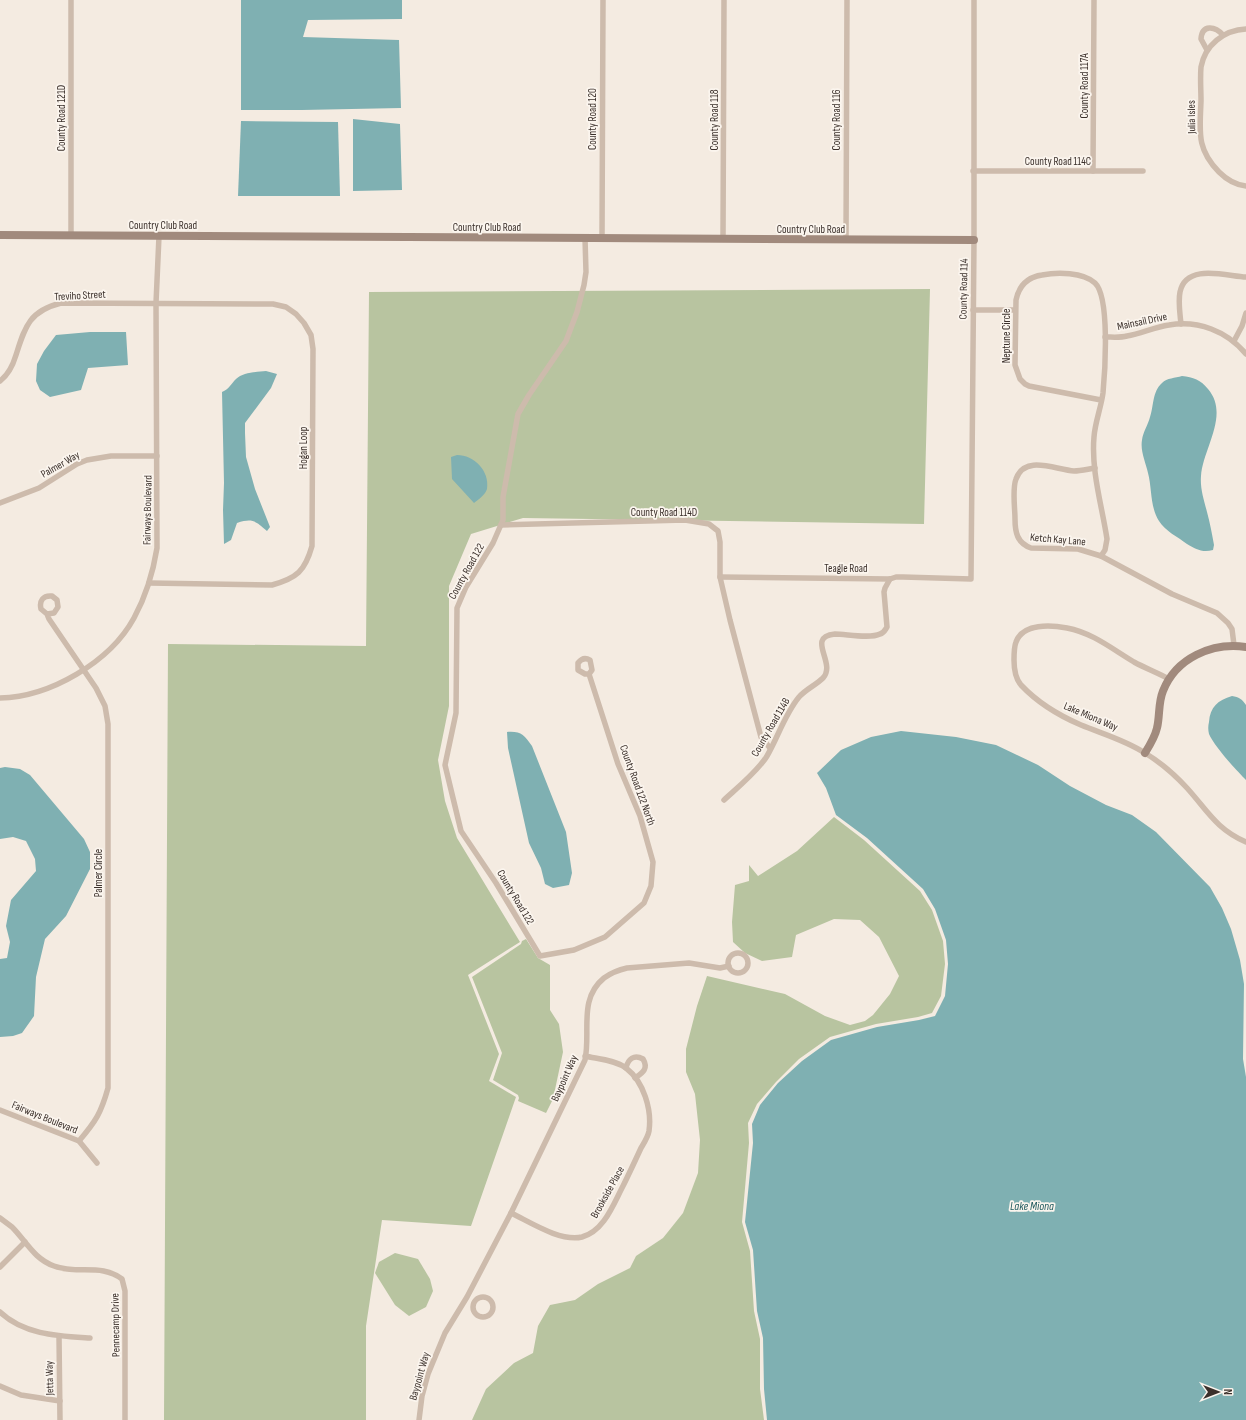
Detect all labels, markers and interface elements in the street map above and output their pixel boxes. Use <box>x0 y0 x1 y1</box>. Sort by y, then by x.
street label: County Road 117A <box>1078 53 1091 119</box>
street label: County Road 121D <box>55 85 68 151</box>
street label: County Road 120 <box>586 88 599 150</box>
street label: County Road 118 <box>708 89 721 151</box>
street label: County Road 116 <box>830 89 843 151</box>
street label: Julia Isles <box>1185 100 1198 135</box>
street label: County Road 114C <box>1025 155 1091 168</box>
street label: Country Club Road <box>129 219 198 232</box>
street label: Country Club Road <box>453 221 522 234</box>
street label: Country Club Road <box>777 223 846 236</box>
street label: County Road 114 <box>956 258 971 320</box>
street label: Treviho Street <box>54 288 107 303</box>
street label: Neptune Circle <box>1000 309 1013 363</box>
street label: Mainsail Drive <box>1116 310 1168 333</box>
street label: Hogan Loop <box>297 427 310 469</box>
street label: Palmer Way <box>39 448 83 481</box>
street label: Fairways Boulevard <box>140 474 155 545</box>
street label: County Road 114D <box>631 506 697 519</box>
street label: Ketch Kay Lane <box>1030 531 1086 548</box>
street label: County Road 122 <box>446 541 487 601</box>
street label: Teagle Road <box>824 562 868 575</box>
street label: County Road 114B <box>748 695 793 759</box>
street label: Lake Miona Way <box>1062 699 1121 734</box>
street label: County Road 122 North <box>617 743 658 828</box>
street label: Palmer Circle <box>92 849 105 897</box>
street label: County Road 122 <box>494 867 537 927</box>
street label: Baypoint Way <box>548 1052 581 1104</box>
street label: Fairways Boulevard <box>10 1098 80 1137</box>
street label: Brookside Place <box>588 1164 627 1221</box>
water label: Lake Miona <box>1010 1199 1054 1214</box>
street label: Pennecamp Drive <box>108 1293 123 1357</box>
street label: Baypoint Way <box>406 1350 433 1402</box>
street label: Jetta Way <box>43 1360 56 1396</box>
north arrow <box>1198 1372 1238 1412</box>
text: N <box>1221 1389 1234 1395</box>

